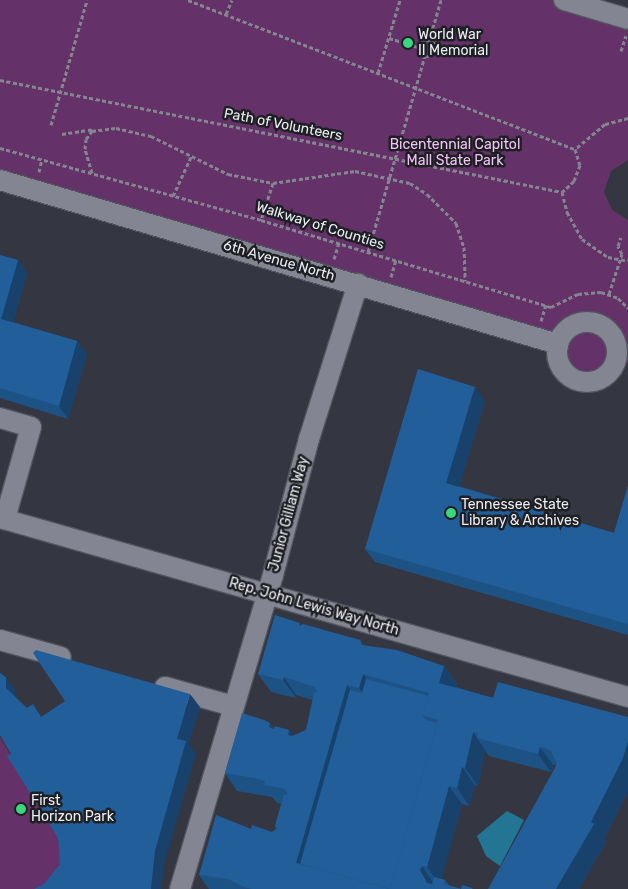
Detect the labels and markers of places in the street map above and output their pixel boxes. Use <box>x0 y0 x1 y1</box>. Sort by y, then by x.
place label: World War II Memorial <box>418 27 488 59</box>
marker: World War II Memorial <box>402 37 414 49</box>
place label: Tennessee State Library & Archives <box>461 497 580 530</box>
marker: Tennessee State Library & Archives <box>445 507 457 519</box>
place label: First Horizon Park <box>31 793 114 826</box>
marker: First Horizon Park <box>15 803 27 815</box>

